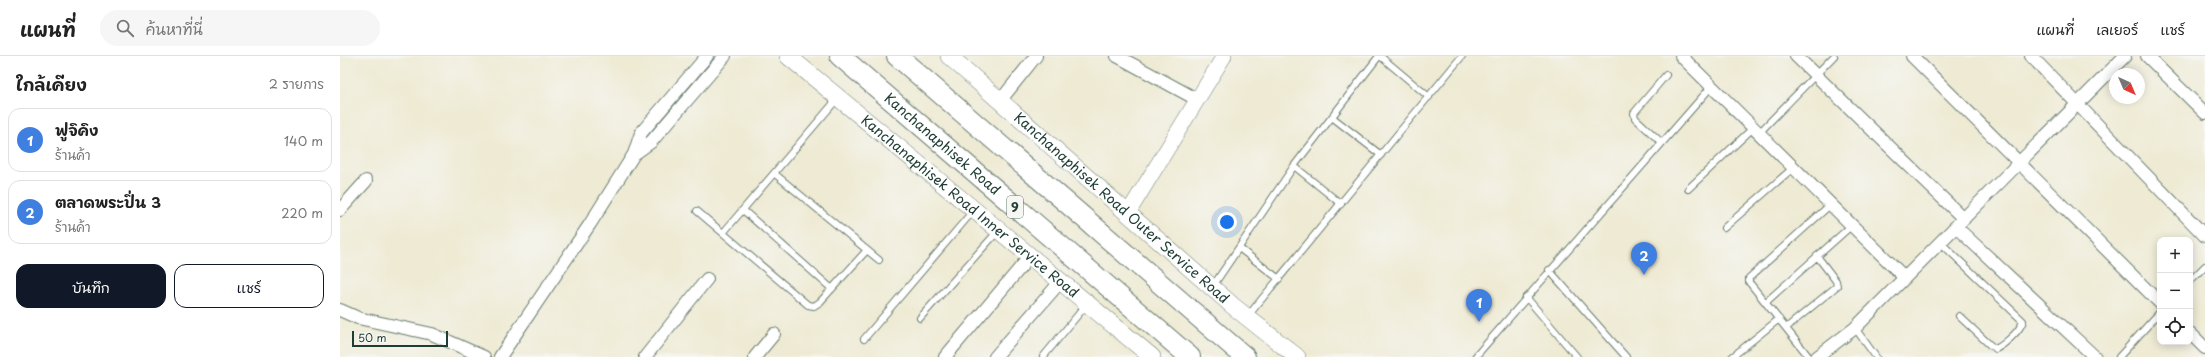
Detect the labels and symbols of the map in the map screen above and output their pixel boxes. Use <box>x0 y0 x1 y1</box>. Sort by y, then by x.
north arrow <box>2109 68 2145 104</box>
street label: Kanchanaphisek Road <box>880 88 1005 200</box>
street label: Kanchanaphisek Road Outer Service Road <box>1010 107 1234 308</box>
street label: Kanchanaphisek Road Inner Service Road <box>857 110 1084 302</box>
road number: 9 <box>1007 196 1023 218</box>
your location <box>1217 212 1237 232</box>
pin: 2 <box>1631 242 1657 275</box>
pin: 1 <box>1466 289 1492 322</box>
scale bar <box>352 329 448 348</box>

